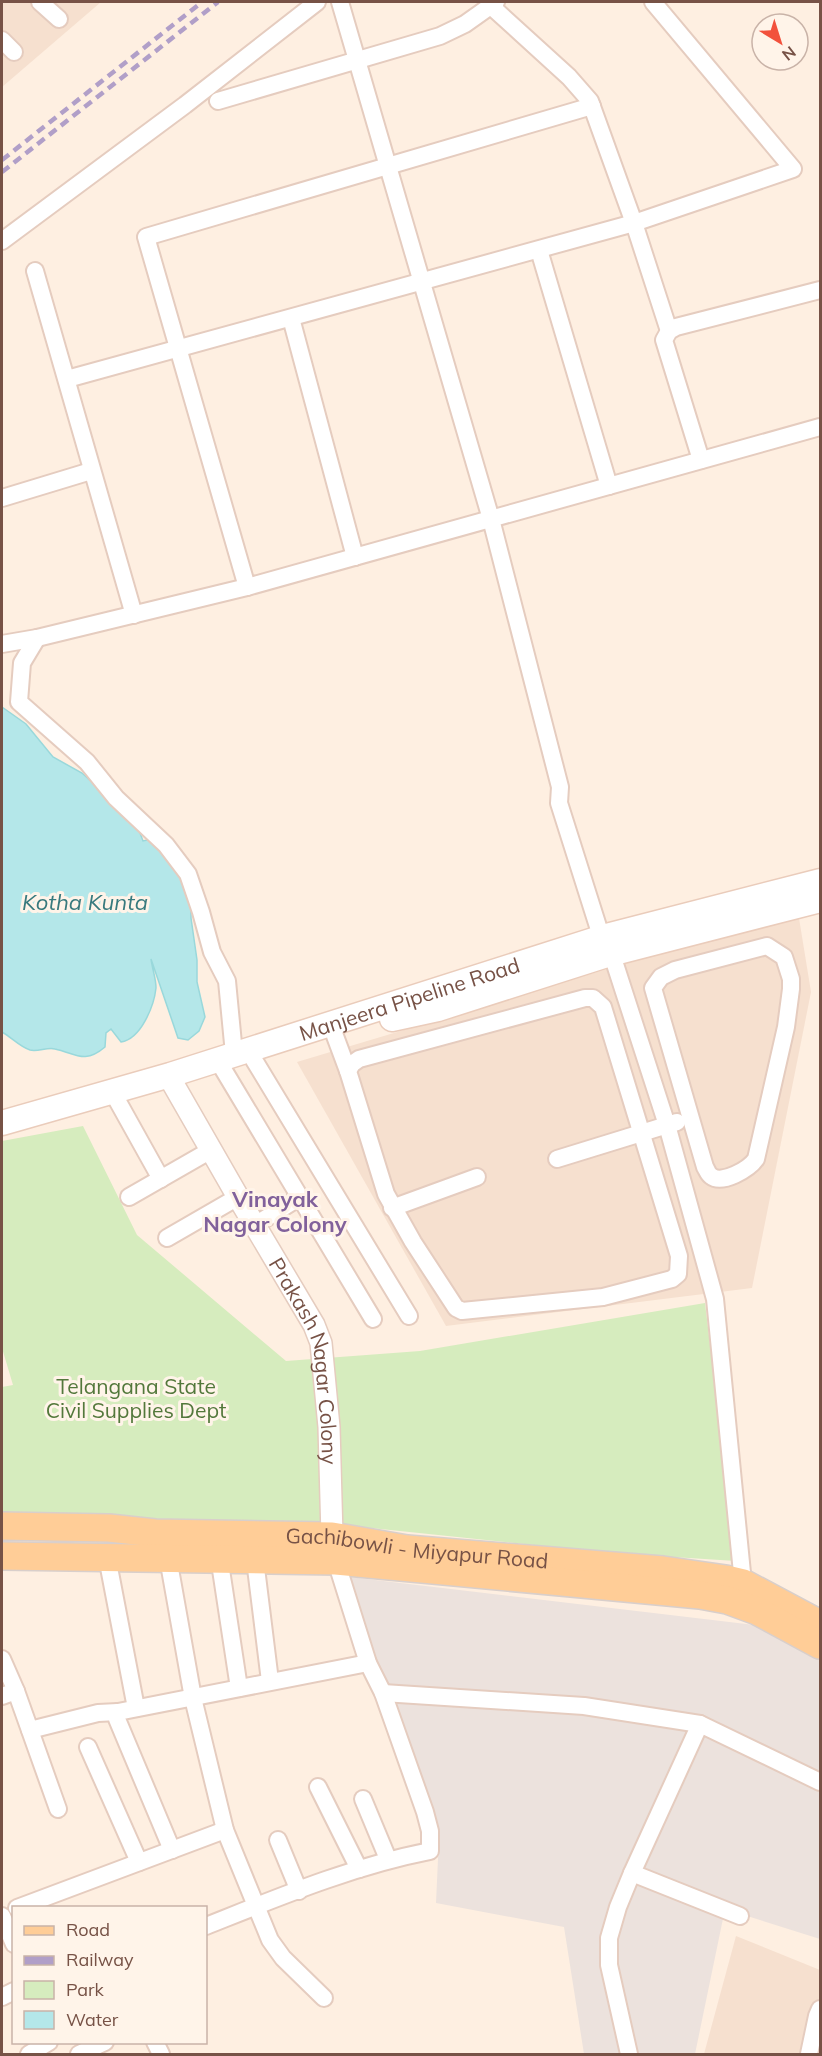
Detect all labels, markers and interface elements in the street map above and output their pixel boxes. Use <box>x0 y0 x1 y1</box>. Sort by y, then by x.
north arrow <box>750 12 810 72</box>
text: N <box>778 42 800 65</box>
water label: Kotha Kunta <box>22 888 148 916</box>
street label: Manjeera Pipeline Road <box>296 951 523 1046</box>
district label: Vinayak Nagar Colony <box>203 1185 347 1238</box>
street label: Prakash Nagar Colony <box>264 1253 343 1465</box>
park label: Telangana State Civil Supplies Dept <box>46 1373 226 1423</box>
street label: Gachibowli - Miyapur Road <box>285 1522 549 1574</box>
legend <box>12 1906 207 2044</box>
text: Road <box>66 1918 110 1941</box>
text: Railway <box>66 1948 134 1971</box>
text: Park <box>66 1978 105 2001</box>
text: Water <box>66 2008 119 2031</box>

